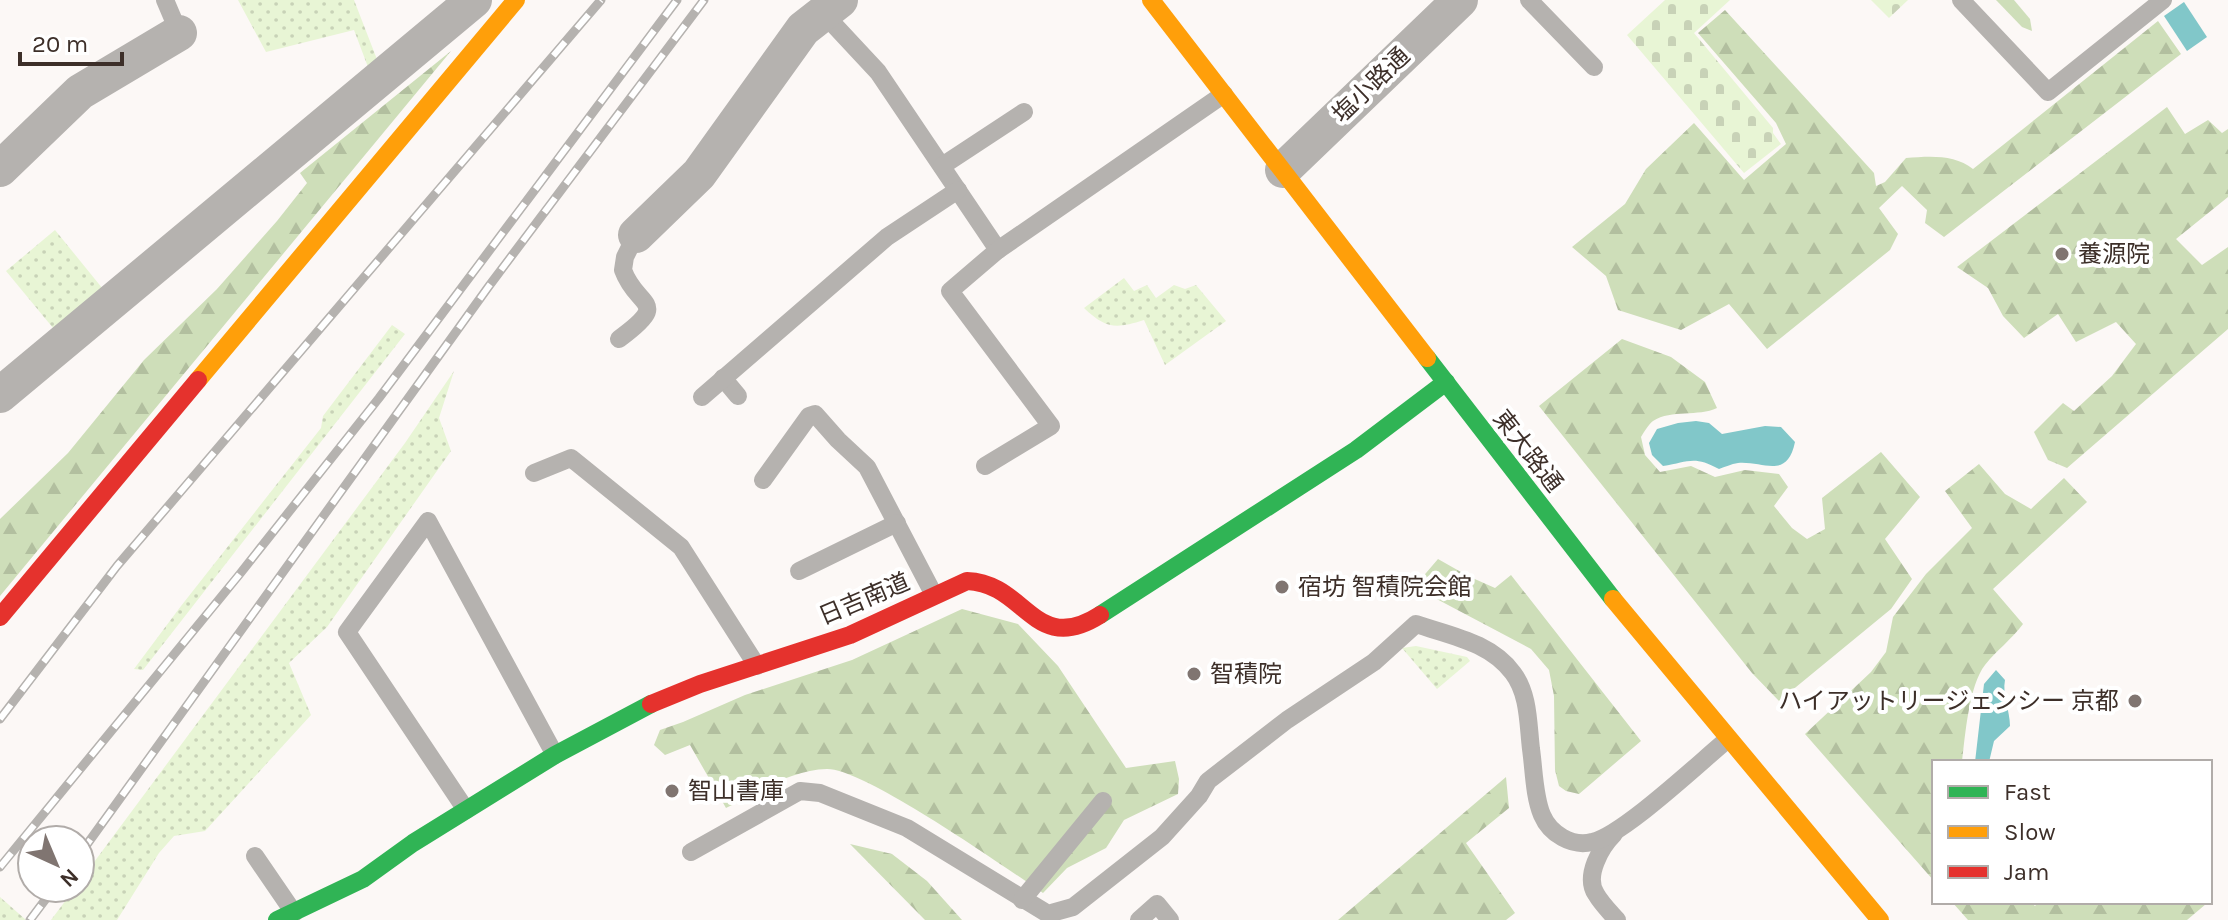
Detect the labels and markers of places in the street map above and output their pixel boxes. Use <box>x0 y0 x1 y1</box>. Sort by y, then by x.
place label: 養源院 <box>2078 240 2150 268</box>
marker: 養源院 <box>2053 245 2071 263</box>
place label: 宿坊 智積院会館 <box>1298 573 1472 601</box>
marker: 宿坊 智積院会館 <box>1273 578 1291 596</box>
place label: 智積院 <box>1210 660 1282 688</box>
marker: 智積院 <box>1185 665 1203 683</box>
place label: ハイアットリージェンシー 京都 <box>1778 687 2119 715</box>
marker: ハイアットリージェンシー 京都 <box>2126 692 2144 710</box>
place label: 智山書庫 <box>688 777 784 805</box>
marker: 智山書庫 <box>663 782 681 800</box>

